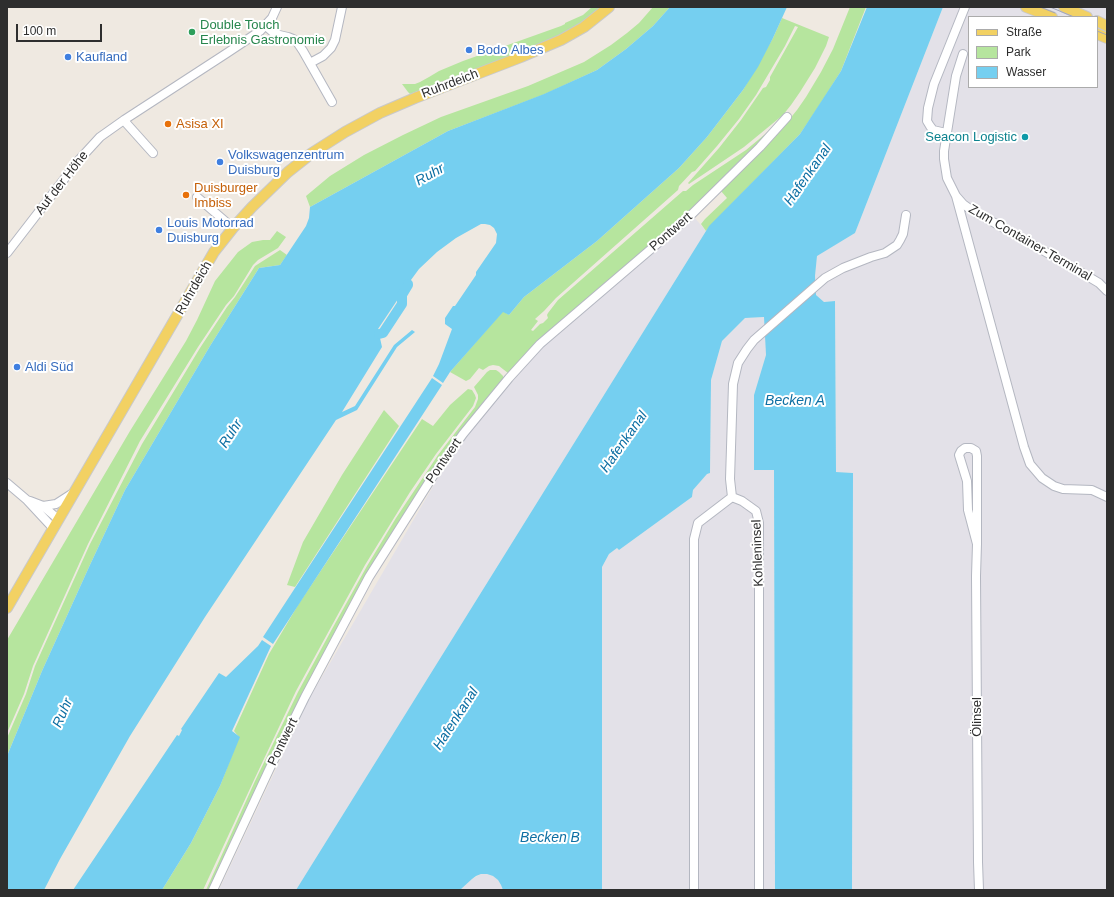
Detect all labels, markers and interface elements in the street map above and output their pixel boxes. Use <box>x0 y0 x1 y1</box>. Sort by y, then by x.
scale bar <box>18 16 104 42</box>
legend <box>968 16 1098 88</box>
place label: Double Touch Erlebnis Gastronomie <box>200 17 325 48</box>
text: 100 m <box>23 24 56 38</box>
text: Straße <box>1006 25 1042 39</box>
marker: Double Touch Erlebnis Gastronomie <box>187 27 197 37</box>
place label: Bodo Albes <box>477 42 543 58</box>
marker: Bodo Albes <box>464 45 474 55</box>
text: Park <box>1006 45 1031 59</box>
place label: Kaufland <box>76 49 127 65</box>
marker: Kaufland <box>63 52 73 62</box>
text: Wasser <box>1006 65 1046 79</box>
street label: Ruhrdeich <box>420 66 480 102</box>
place label: Asisa XI <box>176 116 224 132</box>
marker: Asisa XI <box>163 119 173 129</box>
place label: Seacon Logistic <box>925 129 1017 145</box>
marker: Seacon Logistic <box>1020 132 1030 142</box>
water label: Hafenkanal <box>781 141 835 209</box>
place label: Volkswagenzentrum Duisburg <box>228 147 344 178</box>
street label: Auf der Höhe <box>32 148 92 218</box>
marker: Volkswagenzentrum Duisburg <box>215 157 225 167</box>
water label: Ruhr <box>413 160 447 190</box>
place label: Duisburger Imbiss <box>194 180 258 211</box>
marker: Duisburger Imbiss <box>181 190 191 200</box>
street label: Zum Container-Terminal <box>966 201 1094 285</box>
street label: Pontwert <box>647 209 695 255</box>
place label: Louis Motorrad Duisburg <box>167 215 254 246</box>
marker: Louis Motorrad Duisburg <box>154 225 164 235</box>
street label: Ruhrdeich <box>172 258 216 318</box>
place label: Aldi Süd <box>25 359 73 375</box>
marker: Aldi Süd <box>12 362 22 372</box>
water label: Becken A <box>765 393 825 409</box>
water label: Hafenkanal <box>597 408 651 476</box>
water label: Ruhr <box>216 417 246 451</box>
street label: Pontwert <box>423 436 465 486</box>
street label: Kohleninsel <box>749 519 767 587</box>
water label: Hafenkanal <box>430 685 482 753</box>
water label: Ruhr <box>49 696 77 730</box>
street label: Ölinsel <box>969 697 985 737</box>
street label: Pontwert <box>265 716 301 768</box>
water label: Becken B <box>520 830 580 846</box>

